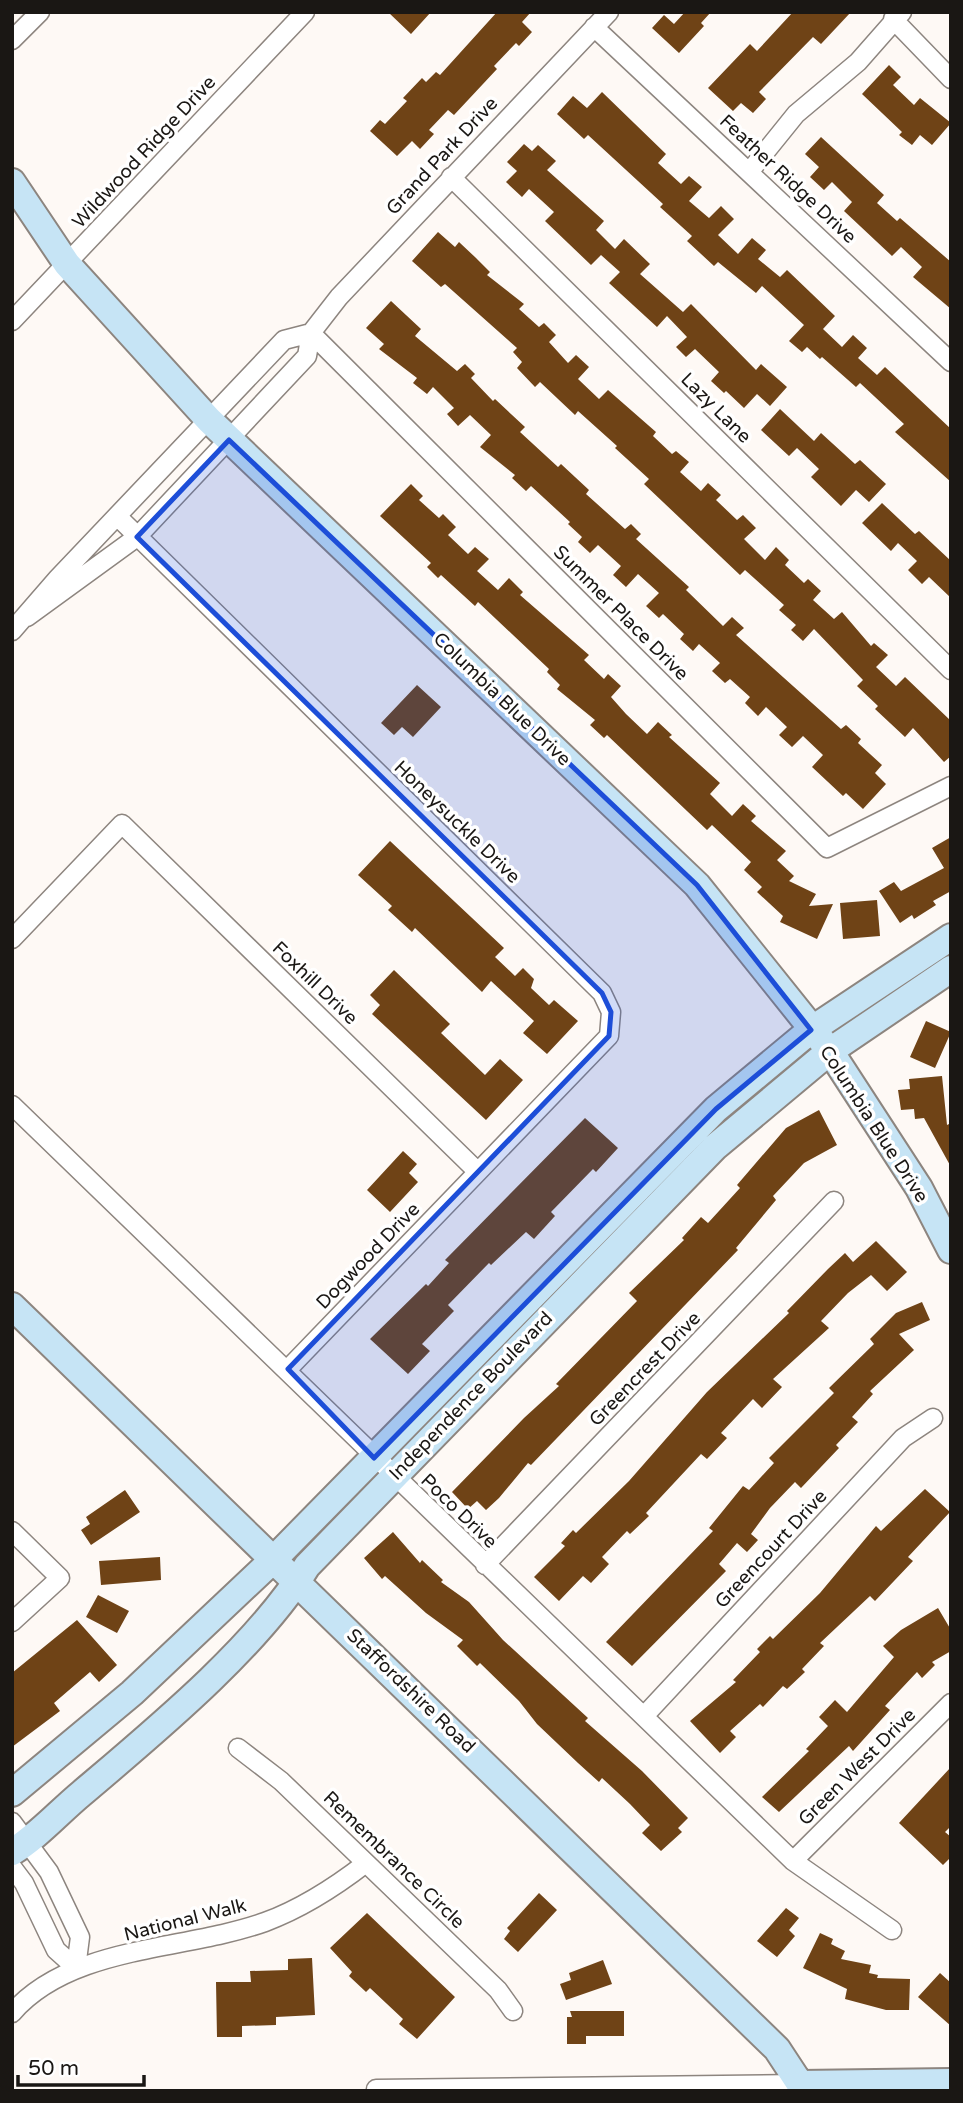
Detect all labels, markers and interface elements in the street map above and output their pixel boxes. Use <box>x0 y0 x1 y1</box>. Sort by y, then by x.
street label: Wildwood Ridge Drive <box>68 71 220 233</box>
street label: Grand Park Drive <box>382 92 502 220</box>
street label: Feather Ridge Drive <box>715 110 861 248</box>
street label: Lazy Lane <box>676 368 756 448</box>
street label: Summer Place Drive <box>549 541 693 685</box>
street label: Columbia Blue Drive <box>429 628 575 770</box>
street label: Honeysuckle Drive <box>389 756 525 888</box>
street label: Foxhill Drive <box>268 937 362 1029</box>
street label: Columbia Blue Drive <box>815 1042 933 1206</box>
street label: Dogwood Drive <box>312 1198 424 1314</box>
street label: Independence Boulevard <box>385 1307 557 1485</box>
street label: Greencrest Drive <box>585 1307 705 1431</box>
street label: Poco Drive <box>416 1469 502 1553</box>
street label: Greencourt Drive <box>710 1485 832 1613</box>
street label: Staffordshire Road <box>342 1624 480 1758</box>
street label: Green West Drive <box>794 1704 920 1830</box>
street label: Remembrance Circle <box>319 1787 469 1933</box>
street label: National Walk <box>122 1894 248 1946</box>
scale bar <box>18 2044 144 2088</box>
text: 50 m <box>28 2056 79 2081</box>

